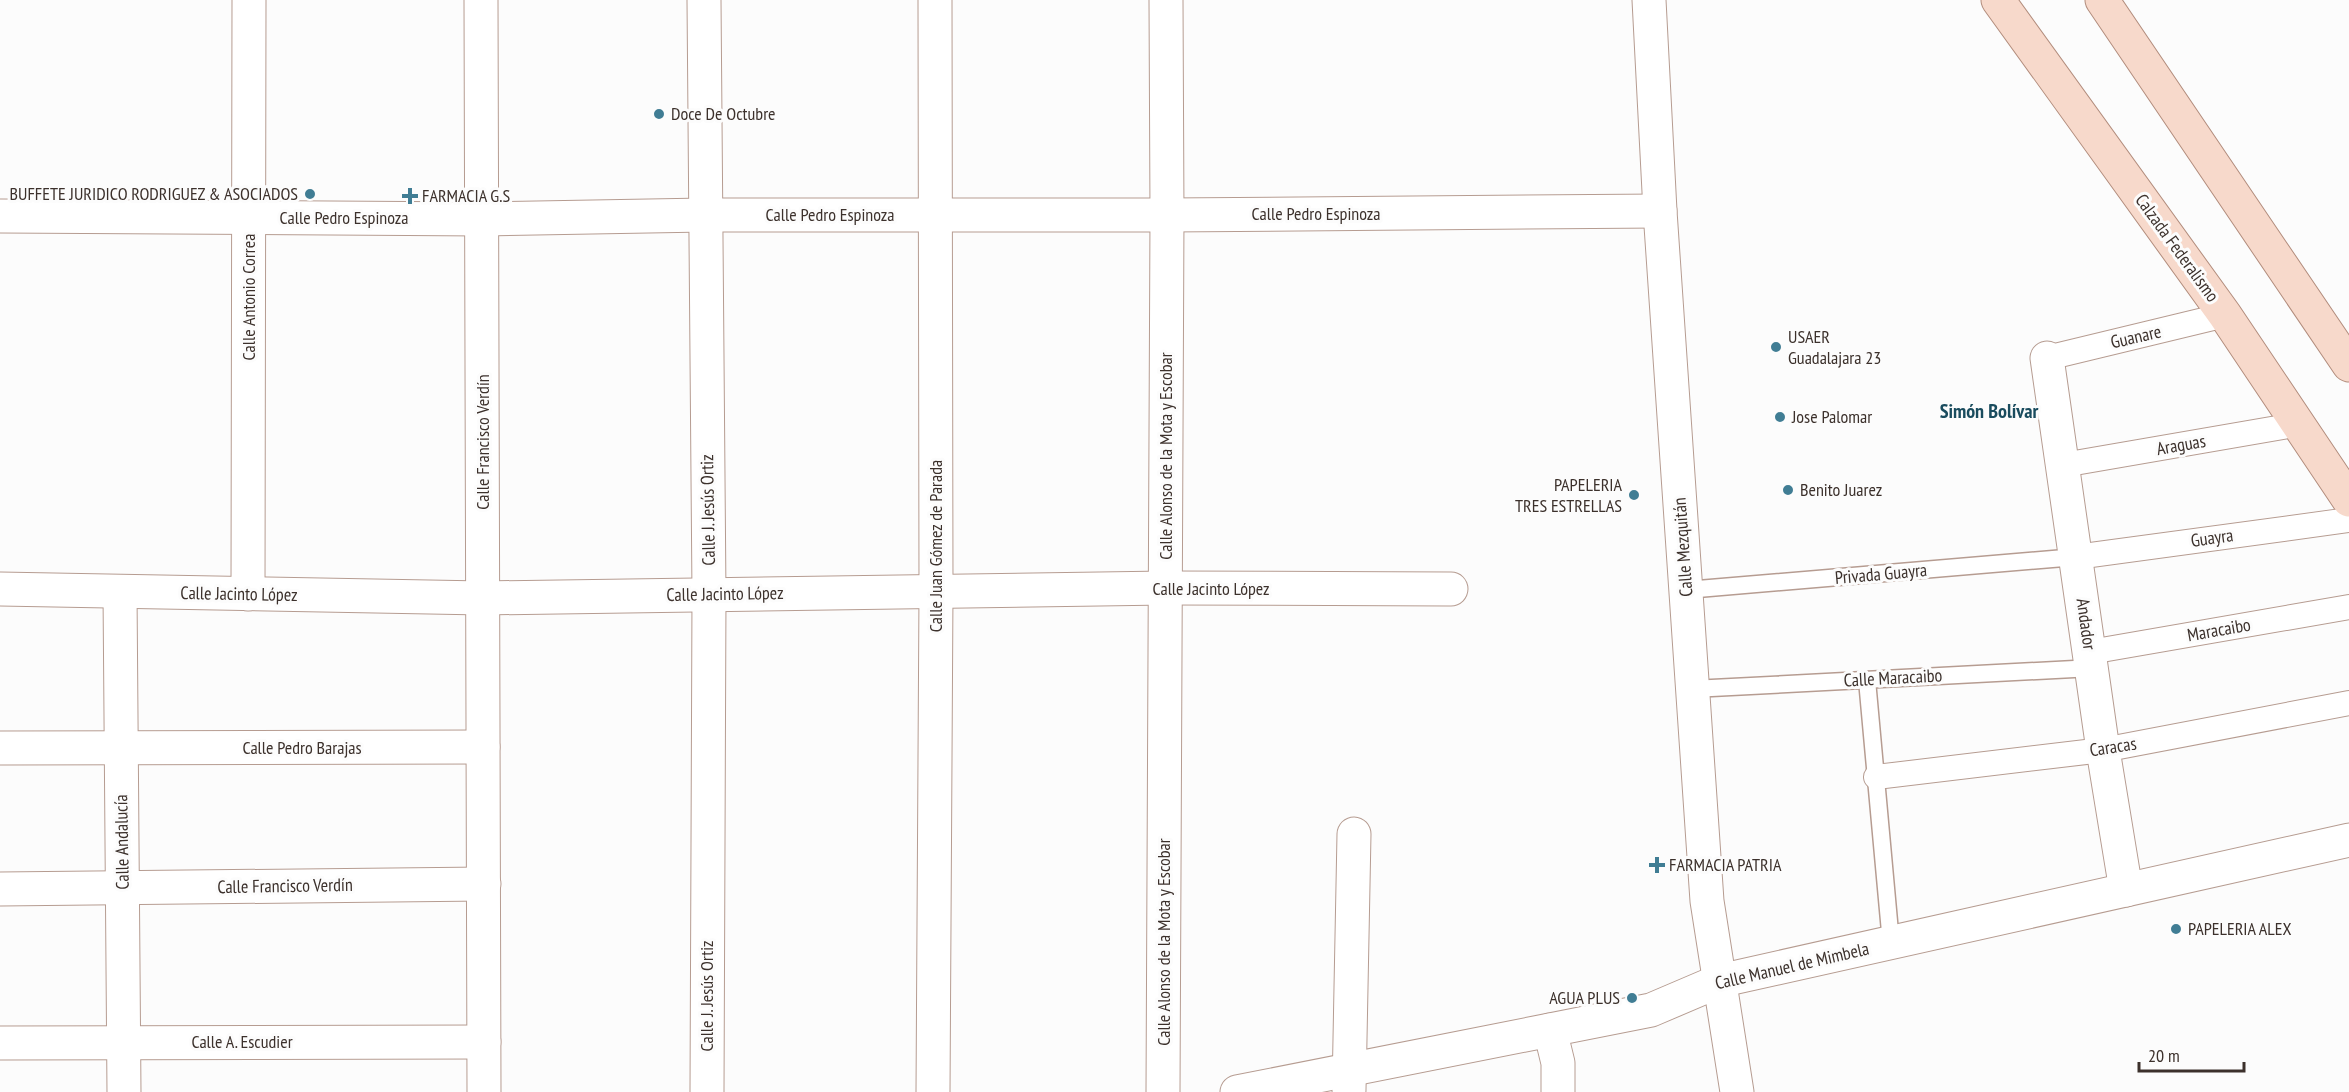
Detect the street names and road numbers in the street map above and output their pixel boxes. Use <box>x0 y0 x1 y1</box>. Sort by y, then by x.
street label: Calzada Federalismo <box>2131 189 2224 306</box>
street label: Calle Pedro Espinoza <box>1252 202 1380 225</box>
street label: Calle Pedro Espinoza <box>766 203 894 226</box>
street label: Calle Pedro Espinoza <box>280 206 408 229</box>
street label: Calle Antonio Correa <box>237 234 260 360</box>
street label: Guanare <box>2108 320 2163 353</box>
street label: Calle Alonso de la Mota y Escobar <box>1154 352 1177 560</box>
street label: Calle Francisco Verdín <box>471 374 494 510</box>
street label: Araguas <box>2155 429 2207 460</box>
street label: Calle J. Jesús Ortiz <box>695 454 720 566</box>
street label: Calle Juan Gómez de Parada <box>924 460 947 632</box>
street label: Calle Mezquitán <box>1668 497 1697 597</box>
street label: Guayra <box>2189 523 2235 552</box>
street label: Privada Guayra <box>1834 558 1928 589</box>
street label: Calle Jacinto López <box>1152 577 1270 600</box>
street label: Calle Jacinto López <box>180 581 298 606</box>
street label: Calle Jacinto López <box>666 581 784 606</box>
street label: Andador <box>2071 597 2102 651</box>
street label: Maracaibo <box>2185 613 2253 646</box>
street label: Calle Maracaibo <box>1843 663 1943 692</box>
street label: Caracas <box>2088 731 2138 762</box>
street label: Calle Pedro Barajas <box>242 736 362 759</box>
street label: Calle Andalucía <box>109 794 134 890</box>
street label: Calle Alonso de la Mota y Escobar <box>1152 838 1175 1046</box>
street label: Calle Francisco Verdín <box>217 873 353 898</box>
street label: Calle Manuel de Mimbela <box>1713 937 1871 994</box>
street label: Calle J. Jesús Ortiz <box>695 940 718 1052</box>
street label: Calle A. Escudier <box>191 1030 293 1053</box>

